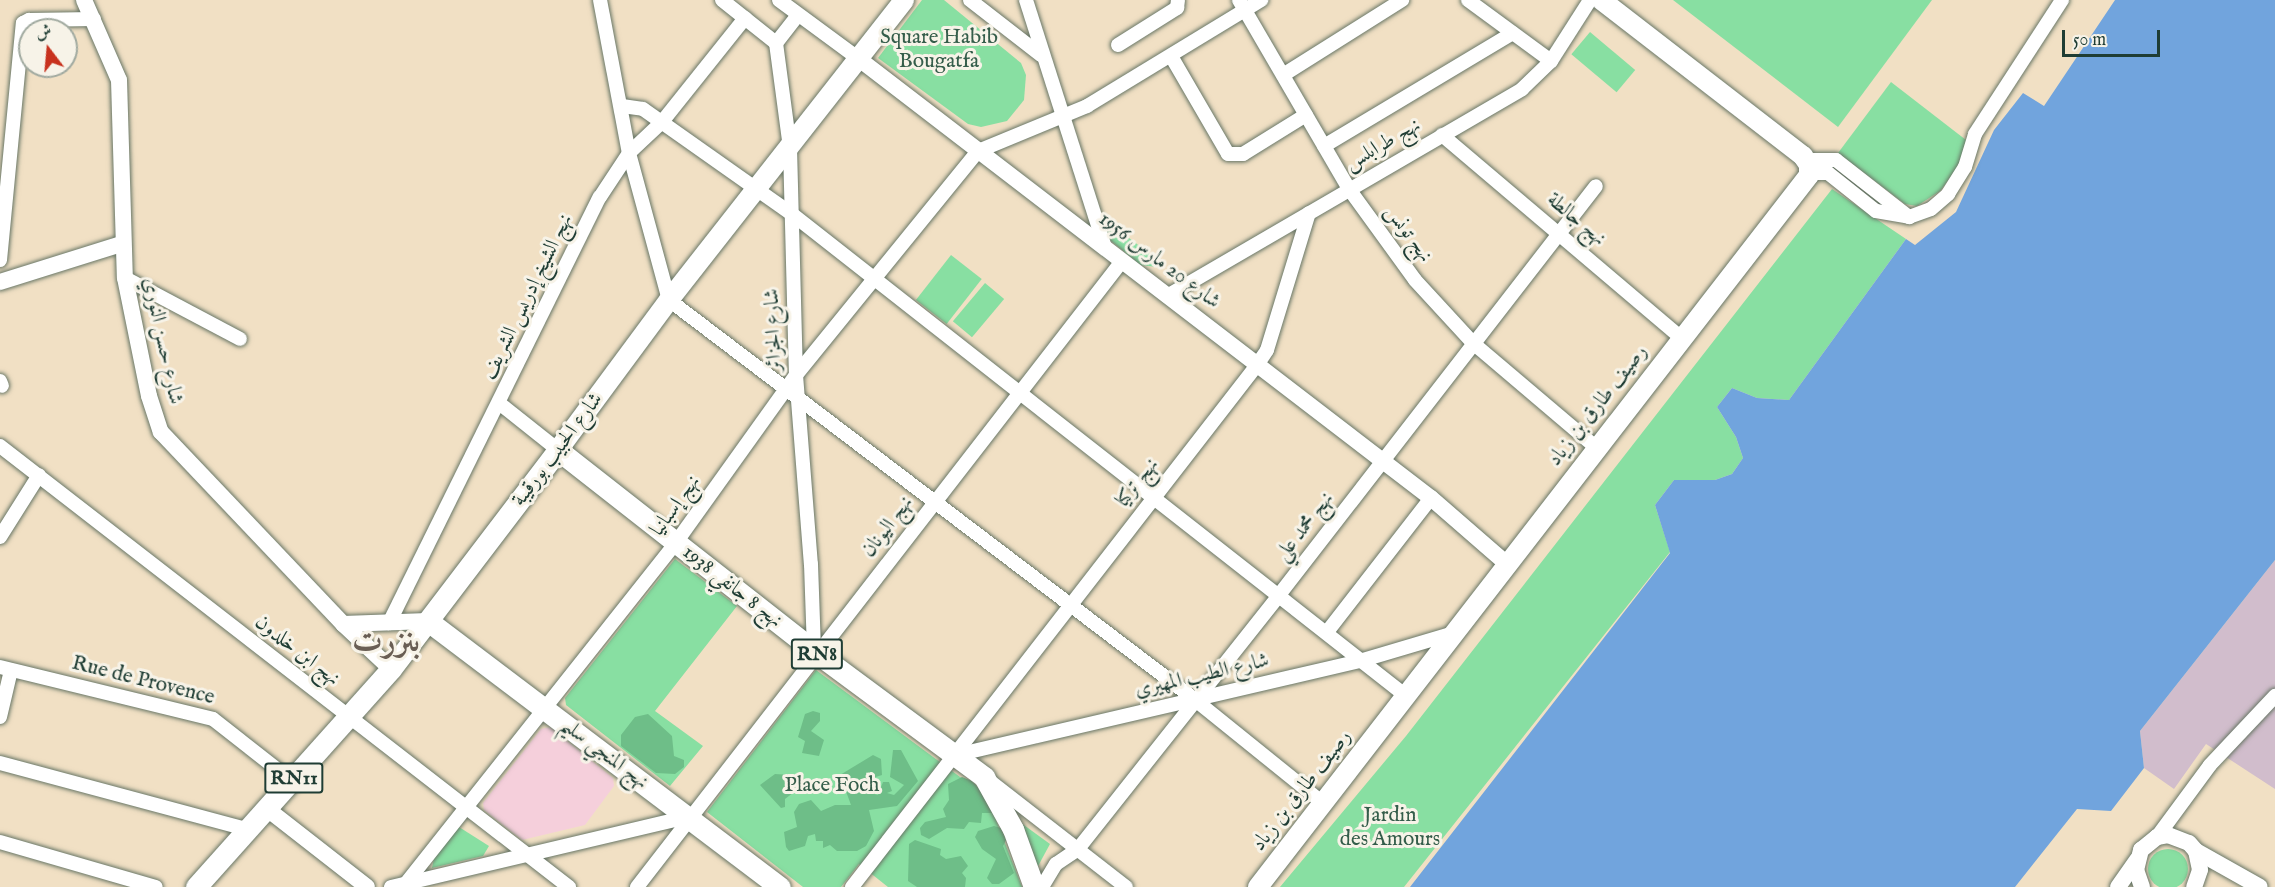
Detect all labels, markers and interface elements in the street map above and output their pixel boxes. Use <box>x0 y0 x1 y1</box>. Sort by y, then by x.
north arrow <box>18 18 78 78</box>
scale bar <box>2065 18 2162 56</box>
text: ش <box>33 21 54 44</box>
park label: Square Habib Bougatfa <box>880 25 998 75</box>
text: 50 m <box>2073 29 2106 52</box>
street label: نهج طرابلس <box>1340 113 1426 177</box>
street label: نهج جالطة <box>1541 188 1611 252</box>
street label: نهج تونس <box>1379 200 1437 268</box>
street label: شارع 20 مارس 1956 <box>1093 207 1225 315</box>
street label: نهج الشيخ إدريس الشريف <box>477 210 579 384</box>
street label: شارع حسن النوري <box>136 275 188 407</box>
street label: شارع الجزائر <box>760 288 788 372</box>
street label: رصيف طارق بن زياد <box>1543 340 1653 472</box>
street label: شارع الحبيب بورقيبة <box>507 388 609 512</box>
street label: نهج تركيا <box>1111 453 1165 513</box>
street label: نهج إسبانيا <box>645 470 707 542</box>
street label: نهج محمد علي <box>1270 487 1340 567</box>
street label: نهج اليونان <box>857 491 919 563</box>
street label: نهج 8 جانفي 1938 <box>677 540 787 634</box>
street label: نهج ابن خلدون <box>249 610 345 692</box>
district label: بنزرت <box>352 623 420 663</box>
road number: RN8 <box>790 637 844 671</box>
street label: شارع الطيب المهيري <box>1132 648 1272 704</box>
street label: Rue de Provence <box>69 651 217 711</box>
street label: نهج المنجي سليم <box>555 713 653 795</box>
street label: رصيف طارق بن زياد <box>1247 725 1357 857</box>
road number: RN11 <box>264 761 324 795</box>
park label: Place Foch <box>785 773 879 799</box>
park label: Jardin des Amours <box>1340 803 1440 853</box>

